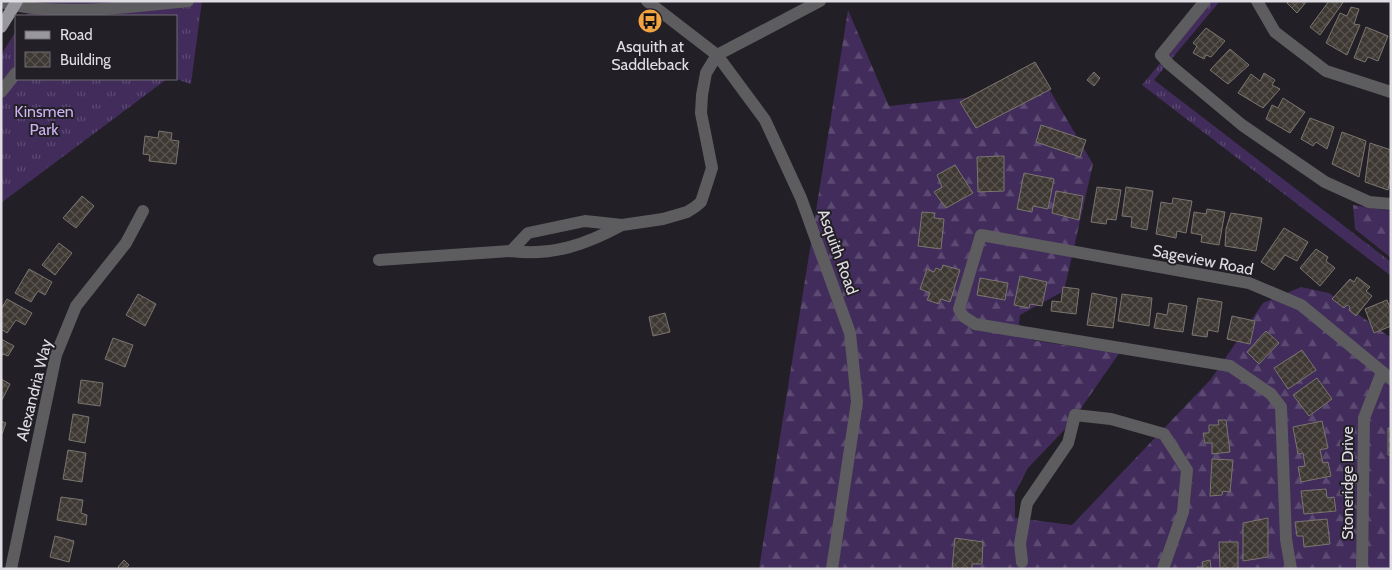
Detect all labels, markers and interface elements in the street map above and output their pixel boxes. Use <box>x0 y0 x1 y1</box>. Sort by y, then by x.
bus stop icon: Asquith at Saddleback <box>637 8 663 34</box>
legend <box>15 15 178 80</box>
text: Road <box>60 26 93 44</box>
place label: Asquith at Saddleback <box>611 37 690 74</box>
text: Building <box>60 51 111 69</box>
park label: Kinsmen Park <box>14 102 74 139</box>
street label: Asquith Road <box>814 207 862 297</box>
street label: Sageview Road <box>1151 241 1255 279</box>
street label: Alexandria Way <box>12 337 56 443</box>
street label: Stoneridge Drive <box>1338 426 1357 540</box>

